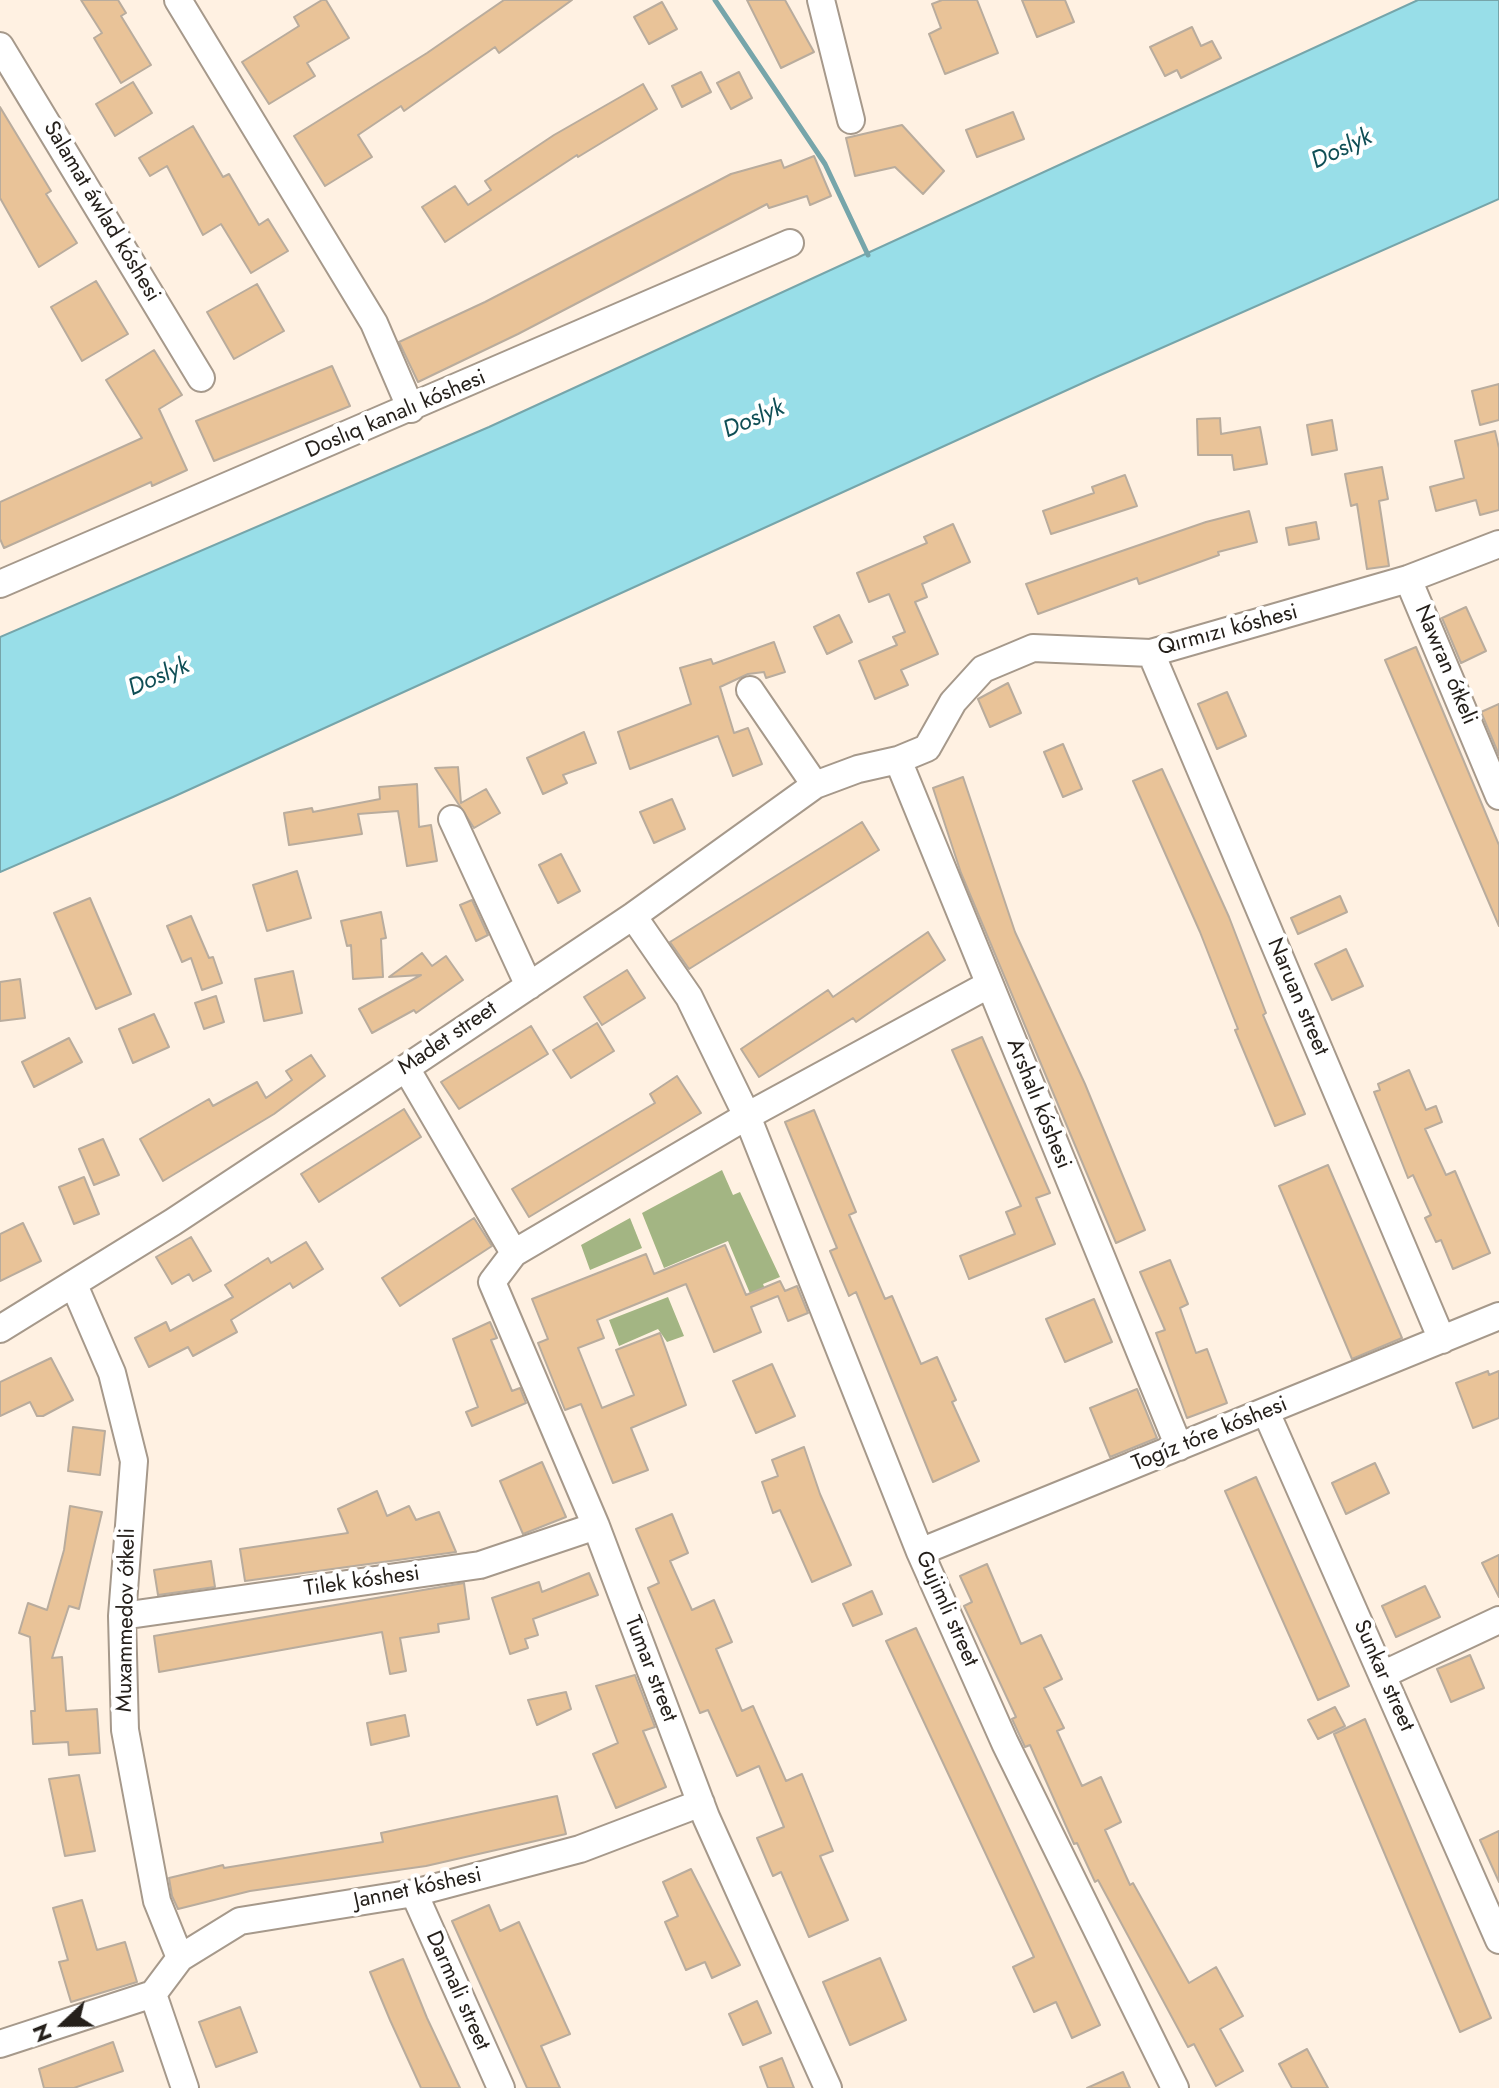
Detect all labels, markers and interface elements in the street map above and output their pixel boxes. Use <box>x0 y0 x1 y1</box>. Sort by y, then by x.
street label: Salamat áwlad kóshesi <box>37 117 165 307</box>
water label: Doslyk <box>1307 123 1377 177</box>
street label: Doslıq kanalı kóshesi <box>302 365 490 465</box>
water label: Doslyk <box>719 394 789 446</box>
street label: Qırmızı kóshesi <box>1155 600 1301 662</box>
street label: Nawran ótkeli <box>1408 601 1482 729</box>
water label: Doslyk <box>124 652 194 704</box>
street label: Naruan street <box>1260 934 1334 1060</box>
street label: Madet street <box>394 996 502 1082</box>
street label: Arshalı kóshesi <box>1000 1035 1076 1173</box>
street label: Toǵız tóre kóshesi <box>1128 1392 1292 1478</box>
street label: Muxammedov ótkeli <box>112 1528 142 1712</box>
street label: Gujimli street <box>909 1547 983 1671</box>
street label: Tilek kóshesi <box>303 1561 421 1603</box>
street label: Tumar street <box>618 1612 682 1726</box>
street label: Sunkar street <box>1347 1616 1419 1736</box>
street label: Jannet kóshesi <box>352 1863 484 1915</box>
street label: Darmali street <box>419 1927 495 2055</box>
north arrow <box>24 1984 104 2064</box>
text: N <box>24 2019 60 2047</box>

